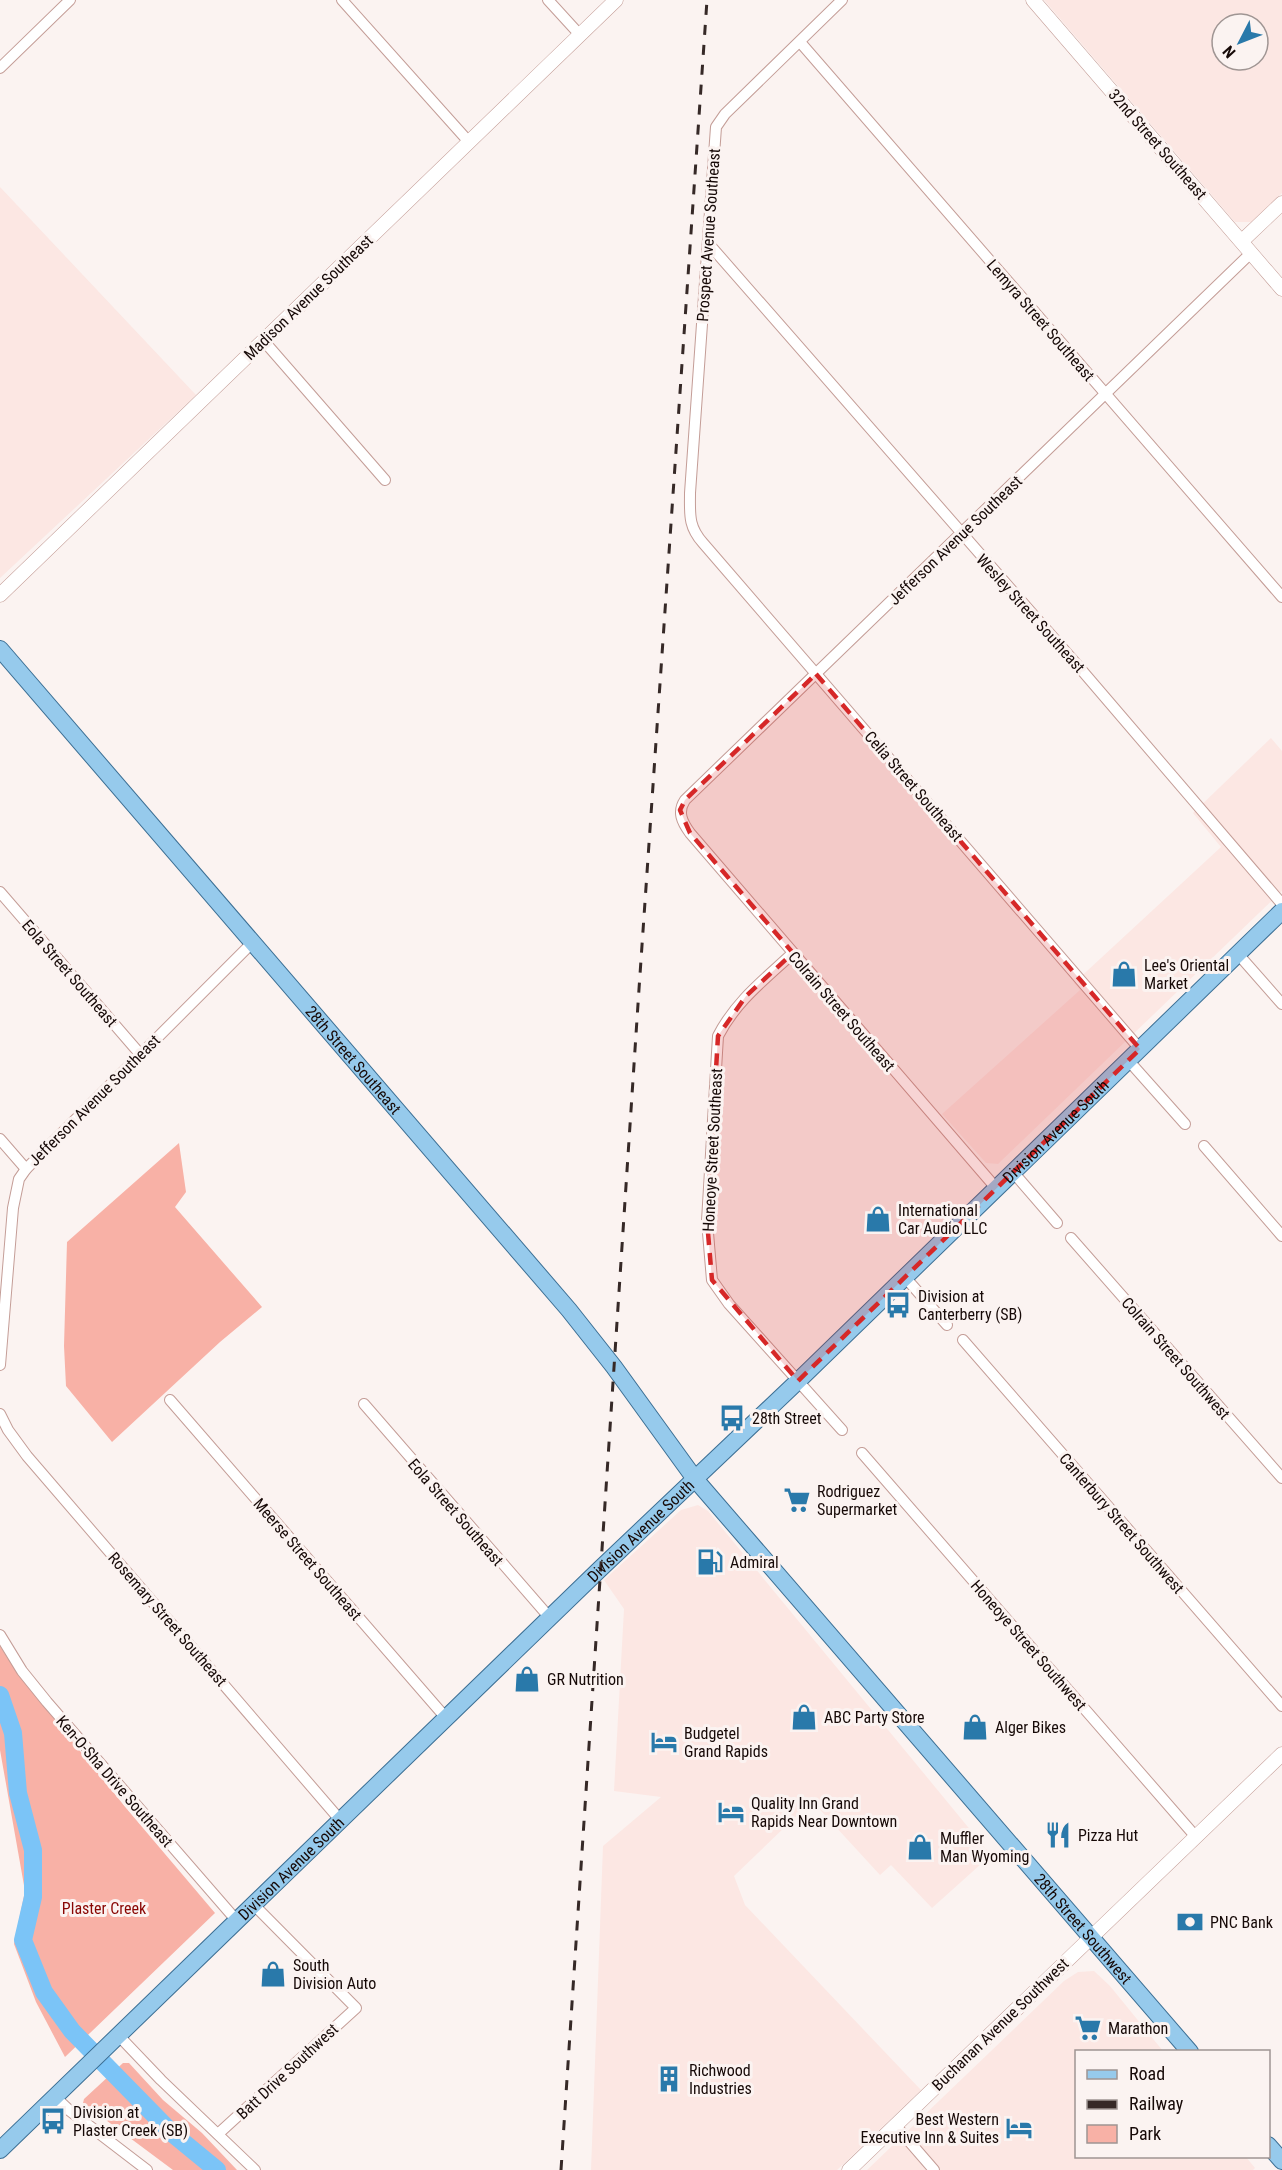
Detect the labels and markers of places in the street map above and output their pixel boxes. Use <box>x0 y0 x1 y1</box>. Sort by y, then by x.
place label: Lee's Oriental Market <box>1144 956 1229 993</box>
shop icon: Lee's Oriental Market <box>1109 959 1139 989</box>
place label: International Car Audio LLC <box>898 1201 987 1238</box>
shop icon: International Car Audio LLC <box>863 1204 893 1234</box>
place label: Division at Canterberry (SB) <box>918 1287 1022 1324</box>
bus stop icon: Division at Canterberry (SB) <box>883 1290 913 1320</box>
bus stop icon: 28th Street <box>717 1403 747 1433</box>
place label: 28th Street <box>752 1409 822 1428</box>
place label: Rodriguez Supermarket <box>817 1482 897 1519</box>
supermarket icon: Rodriguez Supermarket <box>782 1485 812 1515</box>
fuel station icon: Admiral <box>695 1547 725 1577</box>
place label: Admiral <box>730 1553 779 1572</box>
shop icon: GR Nutrition <box>512 1664 542 1694</box>
place label: GR Nutrition <box>547 1670 624 1689</box>
shop icon: ABC Party Store <box>789 1702 819 1732</box>
place label: ABC Party Store <box>824 1708 925 1727</box>
shop icon: Alger Bikes <box>960 1712 990 1742</box>
place label: Alger Bikes <box>995 1718 1066 1737</box>
place label: Budgetel Grand Rapids <box>684 1724 768 1761</box>
hotel icon: Budgetel Grand Rapids <box>649 1727 679 1757</box>
place label: Quality Inn Grand Rapids Near Downtown <box>751 1794 897 1831</box>
hotel icon: Quality Inn Grand Rapids Near Downtown <box>716 1797 746 1827</box>
restaurant icon: Pizza Hut <box>1043 1820 1073 1850</box>
place label: Pizza Hut <box>1078 1826 1139 1845</box>
place label: Muffler Man Wyoming <box>940 1829 1029 1866</box>
shop icon: Muffler Man Wyoming <box>905 1832 935 1862</box>
bank icon: PNC Bank <box>1175 1907 1205 1937</box>
place label: PNC Bank <box>1210 1913 1274 1932</box>
place label: South Division Auto <box>293 1956 376 1993</box>
shop icon: South Division Auto <box>258 1959 288 1989</box>
supermarket icon: Marathon <box>1073 2013 1103 2043</box>
place label: Marathon <box>1108 2019 1168 2038</box>
place label: Richwood Industries <box>689 2061 752 2098</box>
building icon: Richwood Industries <box>654 2064 684 2094</box>
place label: Division at Plaster Creek (SB) <box>73 2103 188 2140</box>
bus stop icon: Division at Plaster Creek (SB) <box>38 2106 68 2136</box>
place label: Best Western Executive Inn & Suites <box>860 2110 999 2147</box>
hotel icon: Best Western Executive Inn & Suites <box>1004 2113 1034 2143</box>

